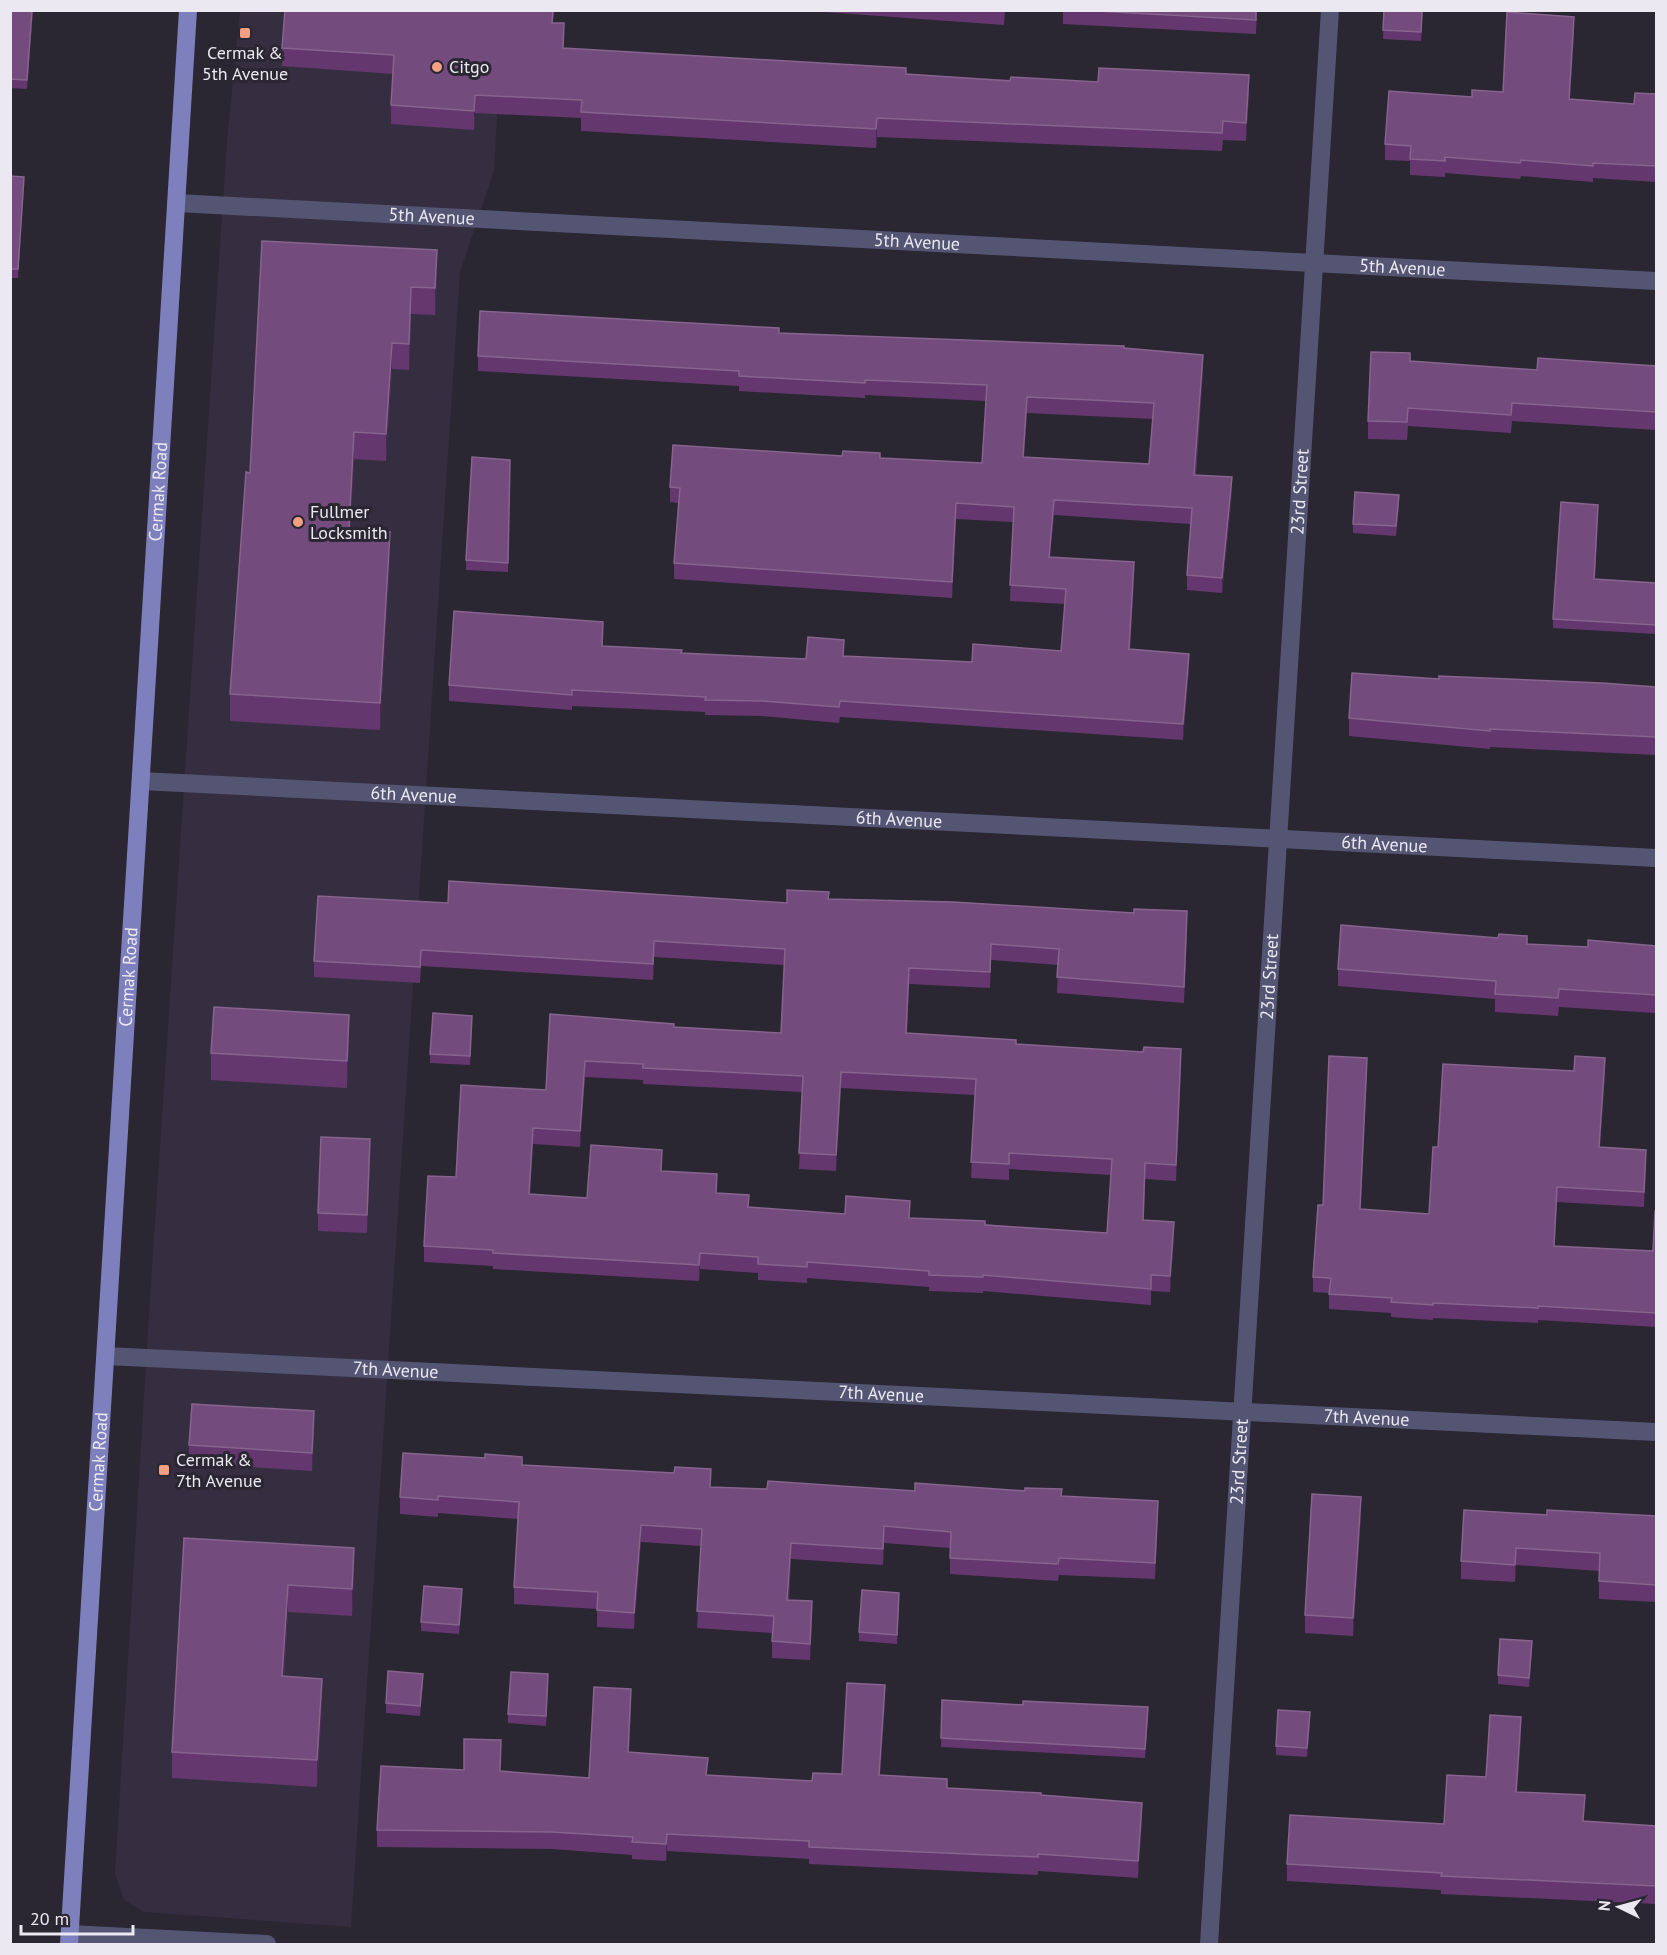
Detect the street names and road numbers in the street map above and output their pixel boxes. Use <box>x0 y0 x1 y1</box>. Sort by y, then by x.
street label: 5th Avenue <box>388 202 475 230</box>
street label: 5th Avenue <box>873 228 961 255</box>
street label: 5th Avenue <box>1359 253 1446 281</box>
street label: Cermak Road <box>143 441 172 542</box>
street label: 23rd Street <box>1285 448 1314 536</box>
street label: 6th Avenue <box>370 781 457 808</box>
street label: 6th Avenue <box>855 805 943 833</box>
street label: 6th Avenue <box>1341 830 1428 857</box>
street label: Cermak Road <box>113 926 143 1027</box>
street label: 23rd Street <box>1255 933 1283 1021</box>
street label: 7th Avenue <box>352 1356 439 1383</box>
street label: 7th Avenue <box>838 1380 925 1407</box>
street label: 7th Avenue <box>1323 1404 1410 1431</box>
street label: Cermak Road <box>84 1411 113 1512</box>
street label: 23rd Street <box>1224 1418 1253 1506</box>

